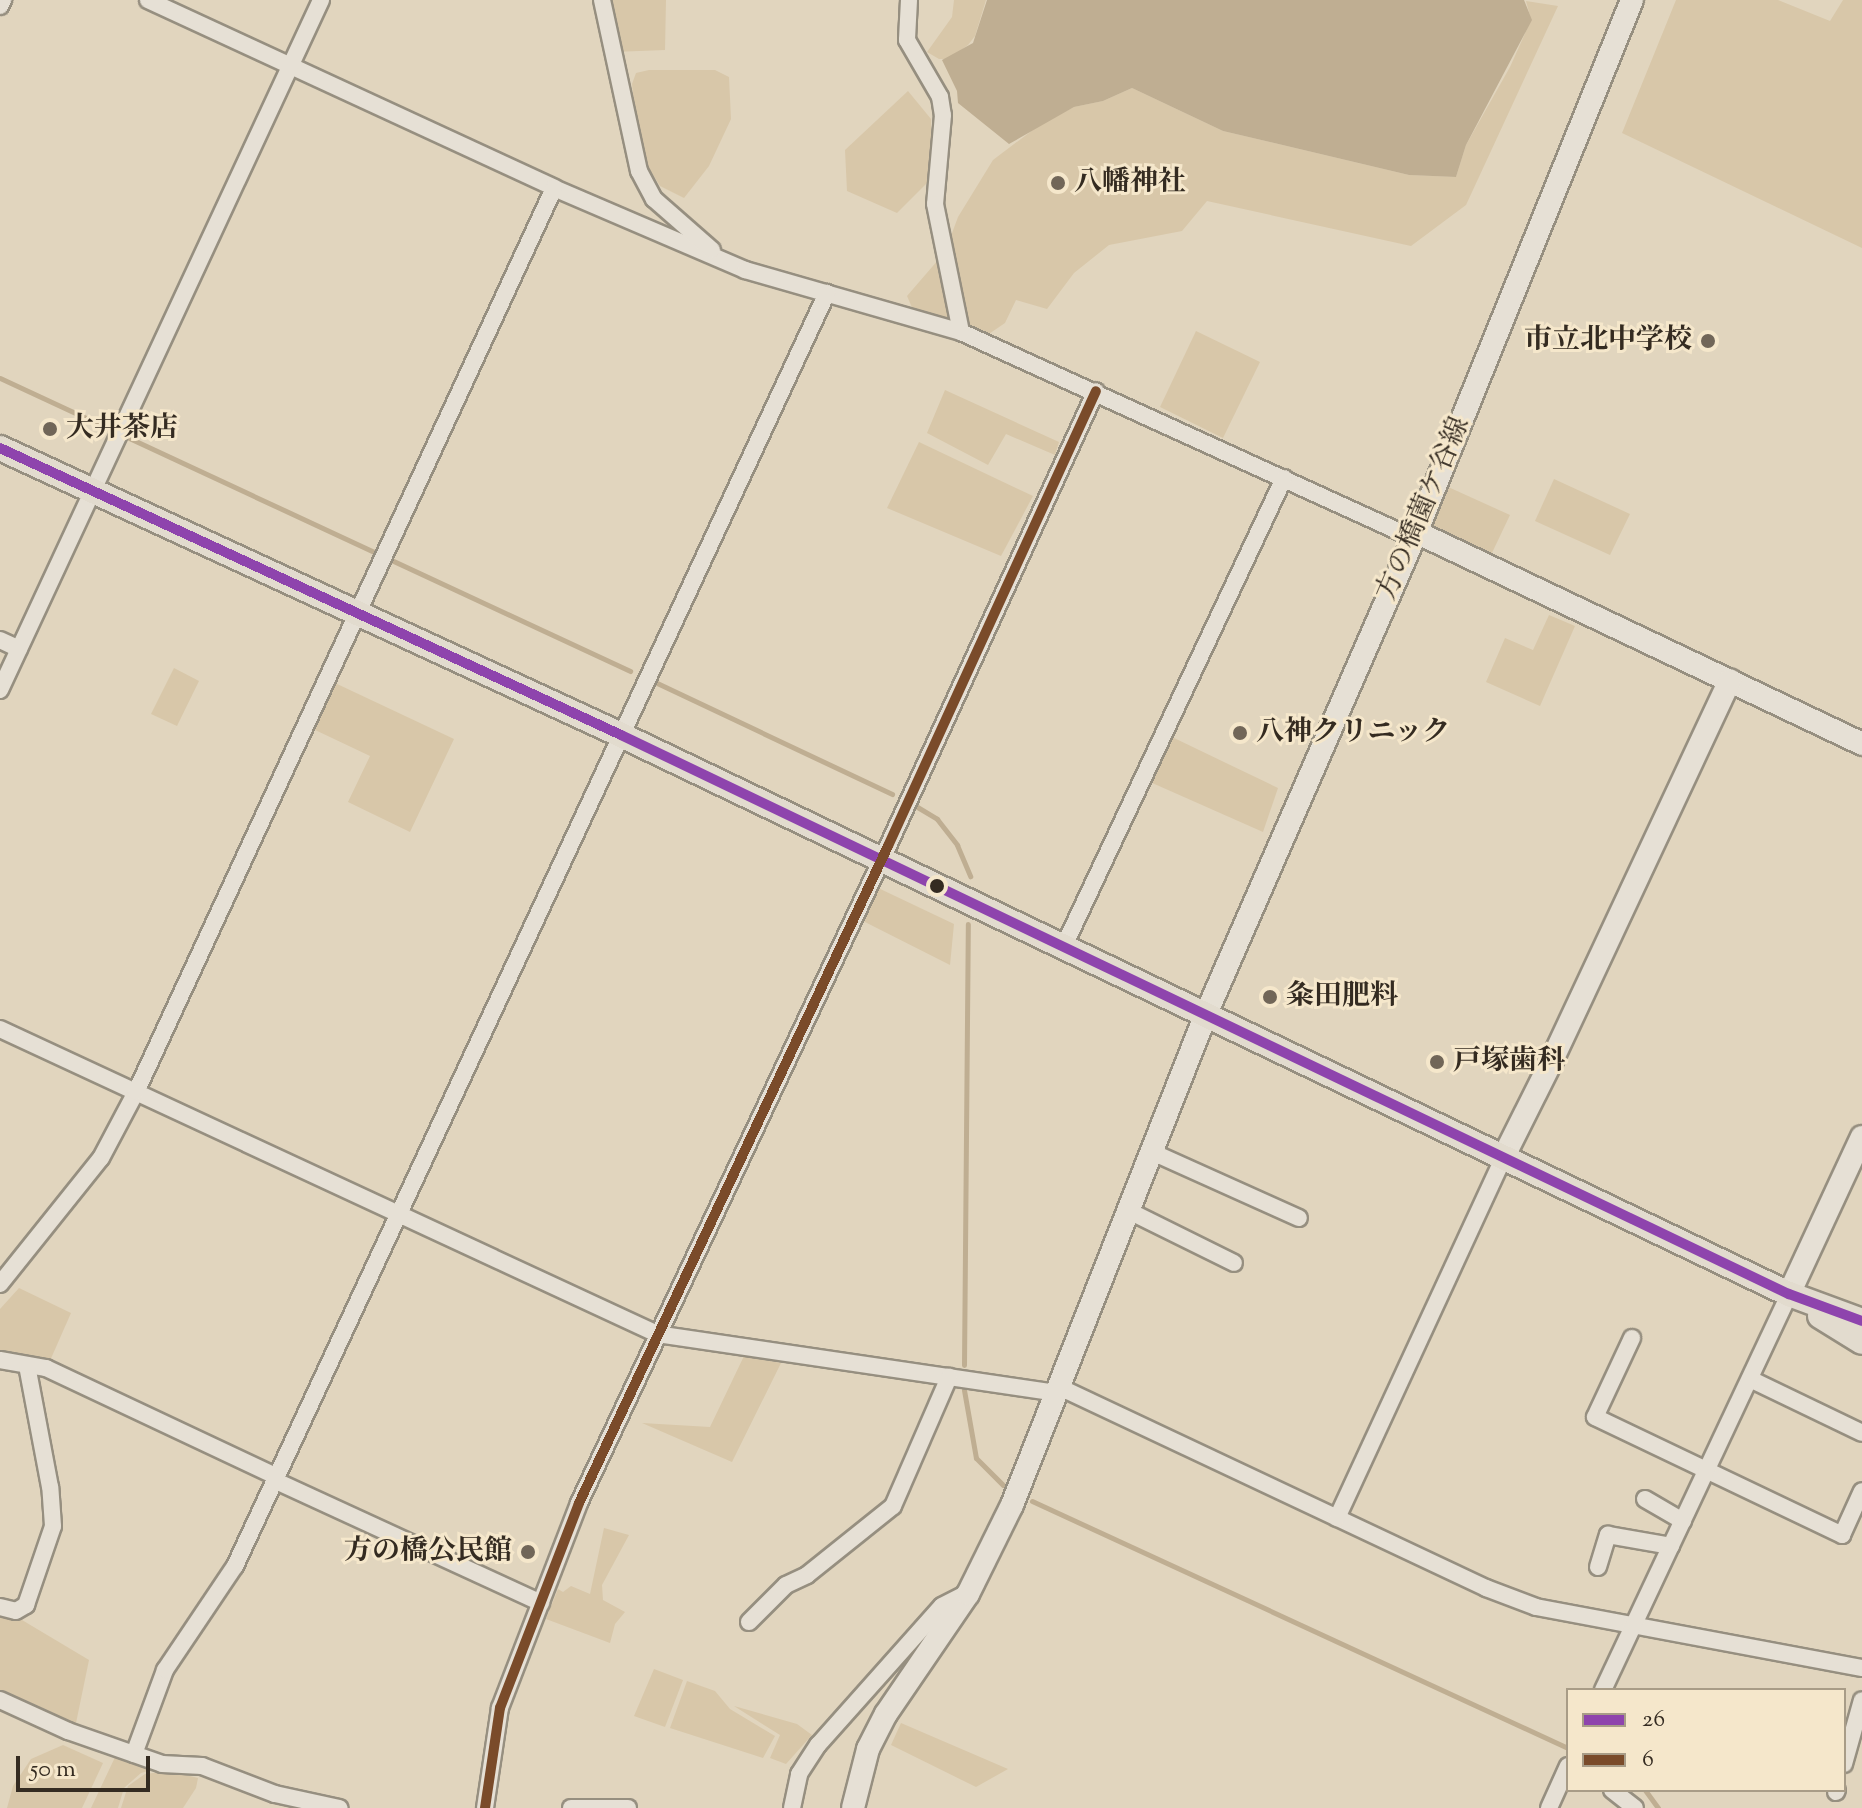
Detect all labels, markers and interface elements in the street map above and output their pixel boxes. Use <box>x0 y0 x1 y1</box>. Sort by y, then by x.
place label: 八幡神社 <box>1074 166 1186 200</box>
marker: 八幡神社 <box>1049 174 1067 192</box>
place label: 市立北中学校 <box>1524 324 1692 358</box>
marker: 市立北中学校 <box>1699 332 1717 350</box>
place label: 大井茶店 <box>66 412 178 446</box>
street label: 方の橋薗ケ谷線 <box>1370 412 1478 606</box>
marker: 大井茶店 <box>41 420 59 438</box>
place label: 八神クリニック <box>1256 716 1452 750</box>
marker: 八神クリニック <box>1231 724 1249 742</box>
unlabelled marker <box>929 878 945 894</box>
place label: 粂田肥料 <box>1286 980 1398 1014</box>
marker: 粂田肥料 <box>1261 988 1279 1006</box>
place label: 戸塚歯科 <box>1453 1045 1565 1079</box>
marker: 戸塚歯科 <box>1428 1053 1446 1071</box>
place label: 方の橋公民館 <box>344 1535 512 1569</box>
marker: 方の橋公民館 <box>519 1543 537 1561</box>
legend <box>1566 1688 1846 1792</box>
text: 26 <box>1642 1703 1665 1737</box>
scale bar <box>20 1740 154 1790</box>
text: 6 <box>1642 1743 1654 1777</box>
text: 50 m <box>30 1753 76 1787</box>

